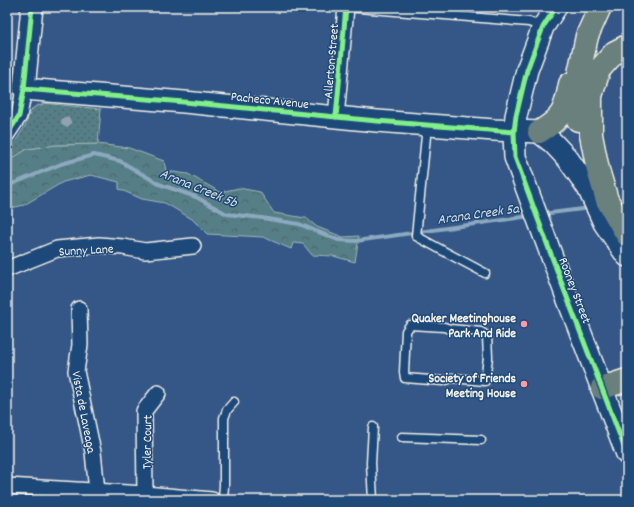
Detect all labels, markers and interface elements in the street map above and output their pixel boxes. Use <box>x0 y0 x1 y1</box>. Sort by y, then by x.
street label: Allerton Street <box>320 23 345 99</box>
street label: Pacheco Avenue <box>230 88 310 115</box>
water label: Arana Creek 5b <box>157 164 242 214</box>
water label: Arana Creek 5a <box>436 199 522 231</box>
street label: Sunny Lane <box>58 241 114 262</box>
street label: Rooney Street <box>552 255 595 327</box>
place label: Quaker Meetinghouse Park And Ride <box>411 310 516 344</box>
marker: Quaker Meetinghouse Park And Ride <box>519 319 529 329</box>
street label: Vista de Laveaga <box>65 370 100 456</box>
place label: Society of Friends Meeting House <box>428 370 517 404</box>
marker: Society of Friends Meeting House <box>519 379 529 389</box>
street label: Tyler Court <box>139 414 158 469</box>

